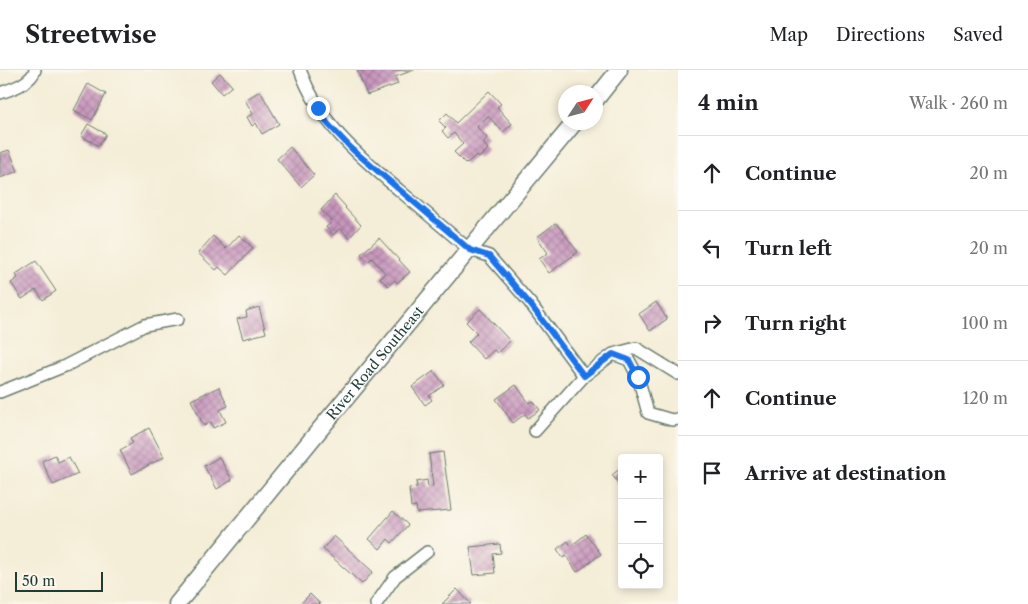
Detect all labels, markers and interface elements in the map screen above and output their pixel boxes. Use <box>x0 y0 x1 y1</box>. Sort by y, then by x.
text: Streetwise <box>25 20 157 49</box>
text: Map <box>769 24 808 46</box>
text: Directions <box>836 24 925 46</box>
text: Saved <box>953 24 1003 46</box>
north arrow <box>558 85 603 130</box>
text: 4 min <box>698 90 759 115</box>
text: Walk · 260 m <box>909 93 1008 113</box>
route end <box>307 97 330 120</box>
icon: ahead <box>698 159 726 187</box>
text: Continue <box>745 162 837 185</box>
text: 20 m <box>969 163 1008 183</box>
icon: left <box>698 234 726 262</box>
text: Turn left <box>745 237 832 260</box>
text: 20 m <box>969 238 1008 258</box>
street label: River Road Southeast <box>323 302 428 424</box>
icon: right <box>698 309 726 337</box>
text: Turn right <box>745 312 846 335</box>
text: 100 m <box>962 313 1008 333</box>
route start <box>627 366 650 389</box>
icon: ahead <box>698 384 726 412</box>
text: Continue <box>745 387 837 410</box>
text: 120 m <box>963 388 1008 408</box>
map controls <box>618 454 663 589</box>
button: + <box>618 454 663 499</box>
icon: arrive <box>698 459 726 487</box>
text: Arrive at destination <box>745 462 946 485</box>
button: − <box>618 499 663 544</box>
button: locate <box>618 544 663 589</box>
scale bar <box>15 569 102 592</box>
text: 50 m <box>22 572 55 590</box>

